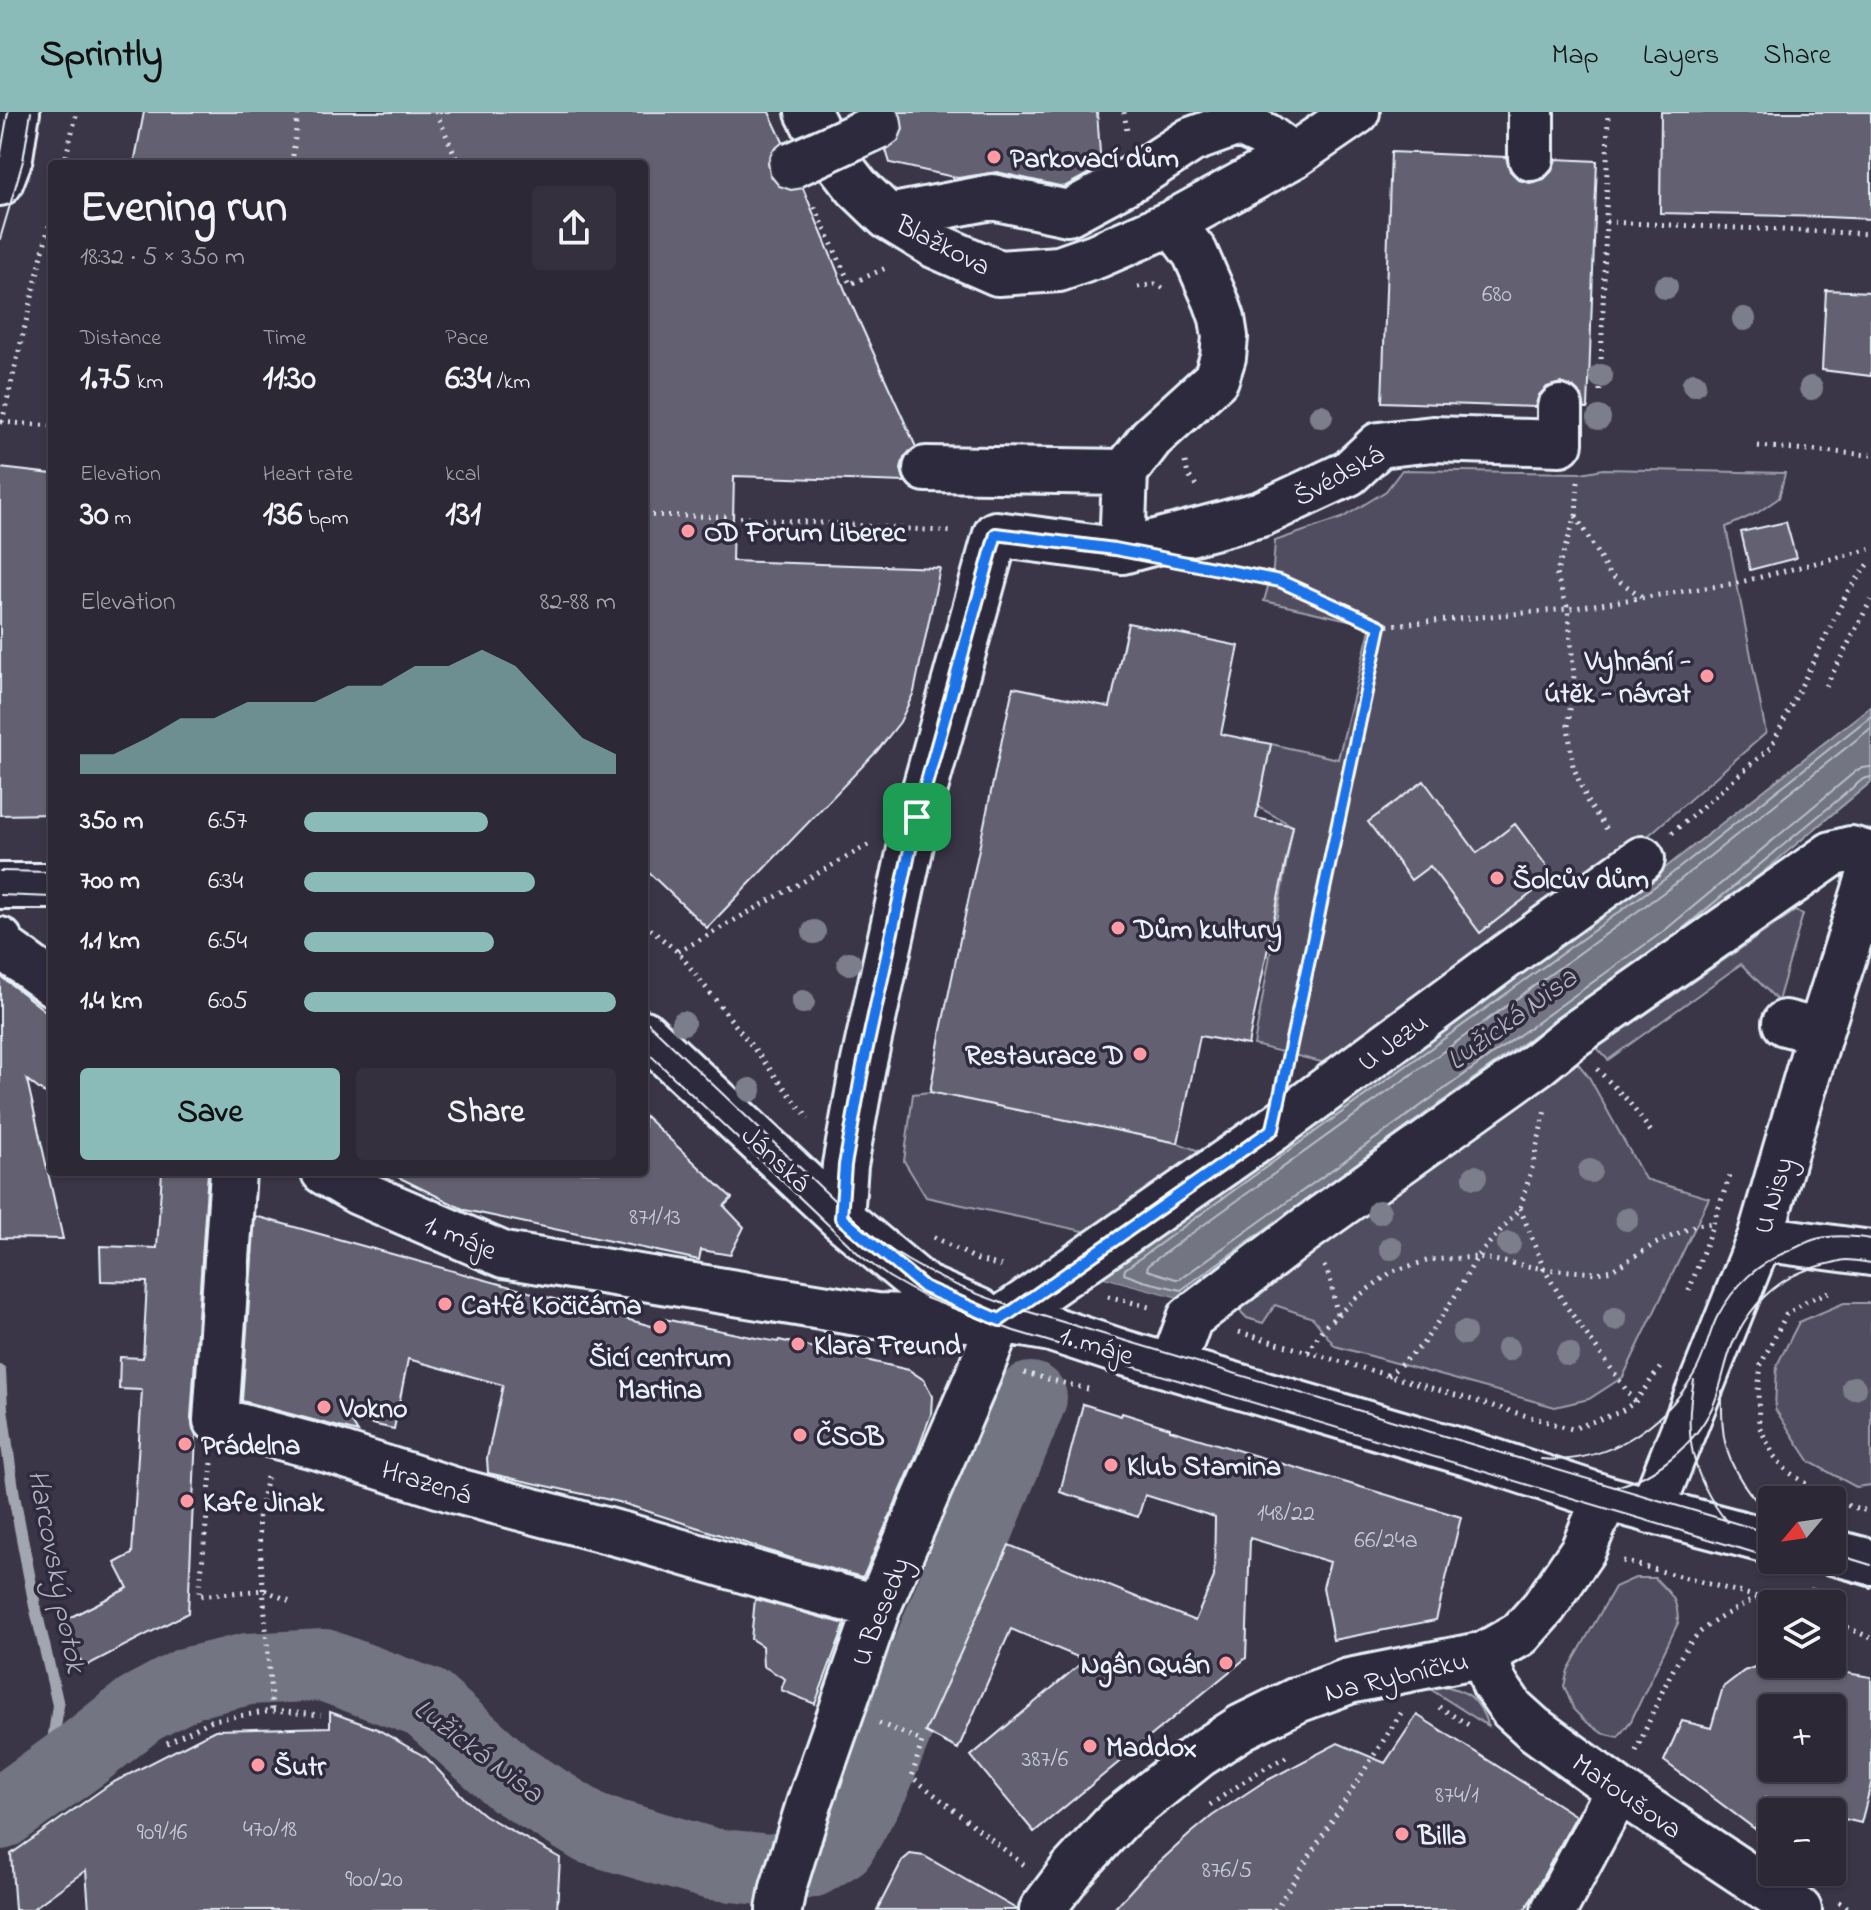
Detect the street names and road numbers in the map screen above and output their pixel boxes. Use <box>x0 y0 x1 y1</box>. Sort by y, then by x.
street label: Blažkova <box>887 205 997 288</box>
street label: Švédská <box>1287 435 1392 519</box>
street label: U Jezu <box>1350 1004 1438 1084</box>
street label: Jánská <box>731 1117 819 1204</box>
street label: U Nisy <box>1744 1153 1806 1240</box>
street label: 1. máje <box>417 1206 503 1273</box>
street label: 1. máje <box>1054 1317 1139 1378</box>
street label: Hrazená <box>376 1451 476 1517</box>
street label: U Besedy <box>842 1552 923 1673</box>
street label: Na Rybníčku <box>1321 1642 1473 1715</box>
street label: Matoušova <box>1562 1745 1690 1851</box>

